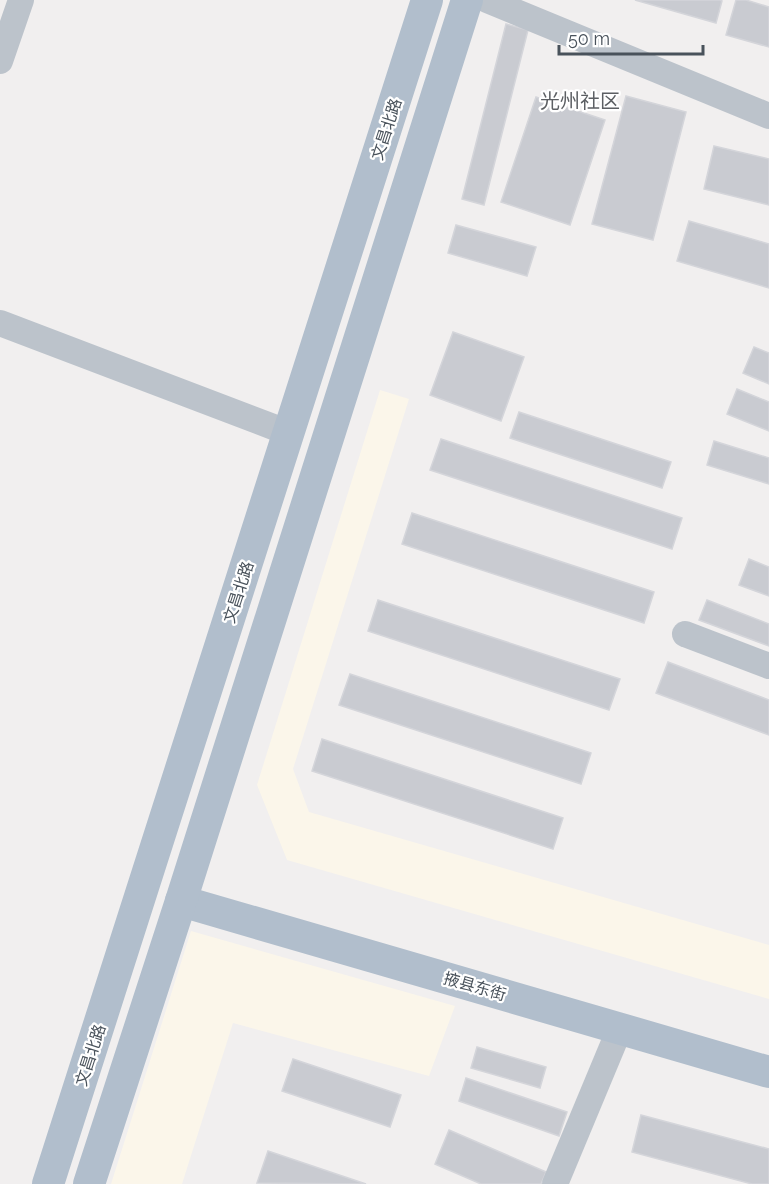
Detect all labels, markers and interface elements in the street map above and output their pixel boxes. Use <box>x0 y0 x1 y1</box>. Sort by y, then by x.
scale bar <box>559 18 703 56</box>
text: 50 m <box>568 28 610 49</box>
district label: 光州社区 <box>540 89 620 113</box>
street label: 文昌北路 <box>368 96 405 163</box>
street label: 文昌北路 <box>220 559 257 626</box>
street label: 掖县东街 <box>441 969 508 1004</box>
street label: 文昌北路 <box>72 1022 109 1089</box>

